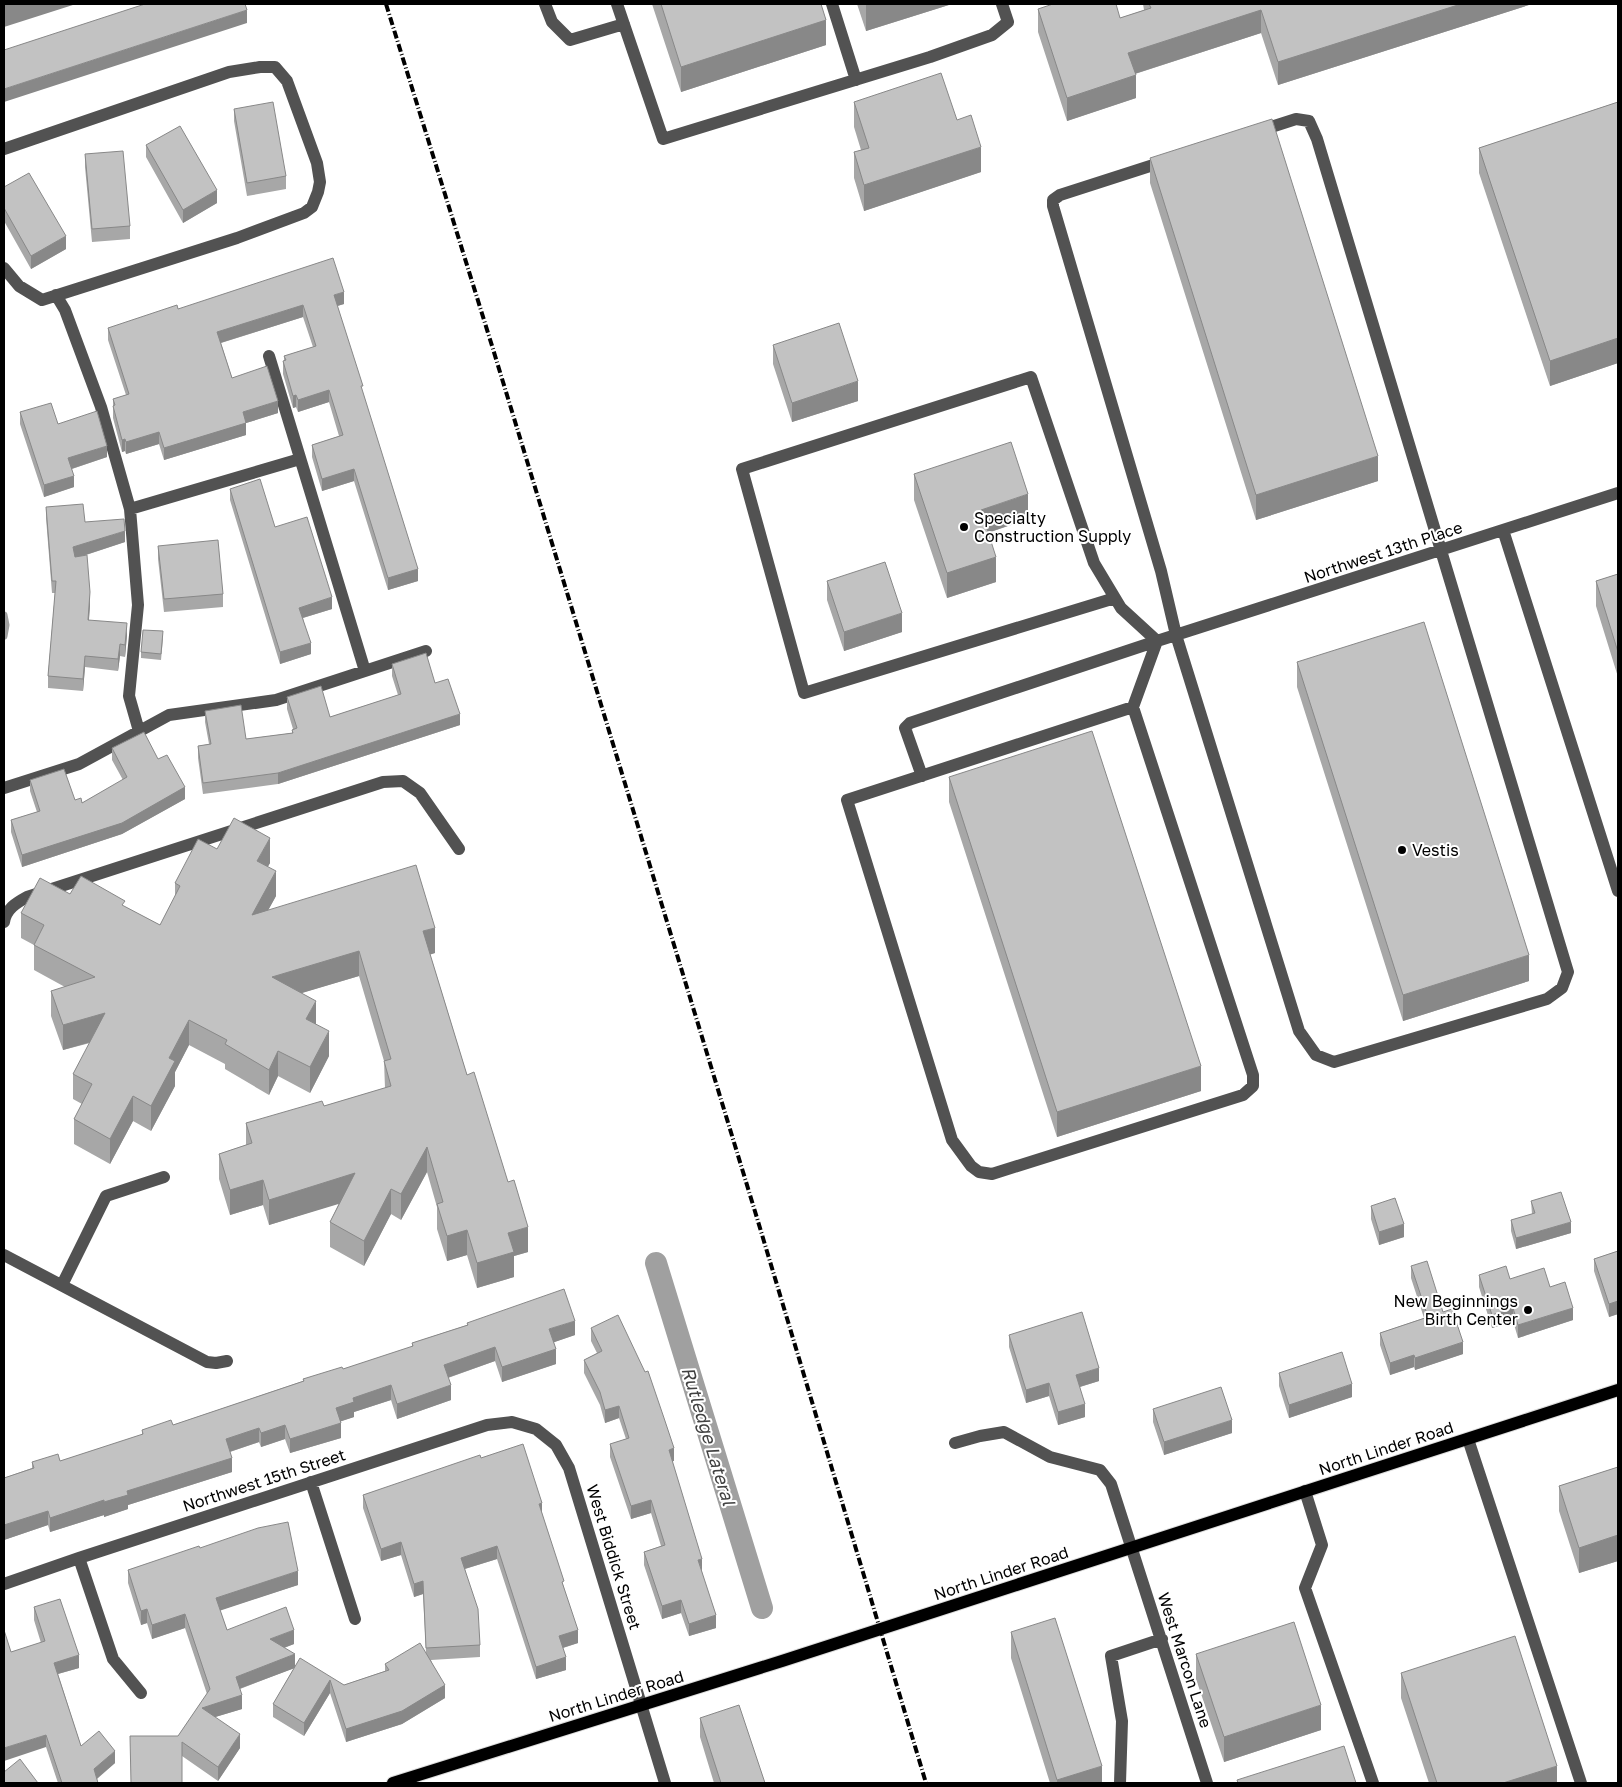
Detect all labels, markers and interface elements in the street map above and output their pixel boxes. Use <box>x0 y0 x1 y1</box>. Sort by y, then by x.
place label: Specialty Construction Supply <box>974 508 1131 546</box>
street label: Northwest 13th Place <box>1301 517 1465 587</box>
marker: Specialty Construction Supply <box>958 521 970 533</box>
place label: Vestis <box>1412 840 1459 860</box>
marker: Vestis <box>1396 844 1408 856</box>
place label: New Beginnings Birth Center <box>1394 1291 1518 1329</box>
marker: New Beginnings Birth Center <box>1522 1304 1534 1316</box>
water label: Rutledge Lateral <box>677 1364 741 1509</box>
street label: North Linder Road <box>1316 1417 1456 1479</box>
street label: Northwest 15th Street <box>180 1444 348 1516</box>
street label: West Biddick Street <box>582 1482 646 1632</box>
street label: North Linder Road <box>931 1542 1071 1604</box>
street label: West Marcon Lane <box>1154 1590 1216 1730</box>
street label: North Linder Road <box>546 1666 686 1726</box>

